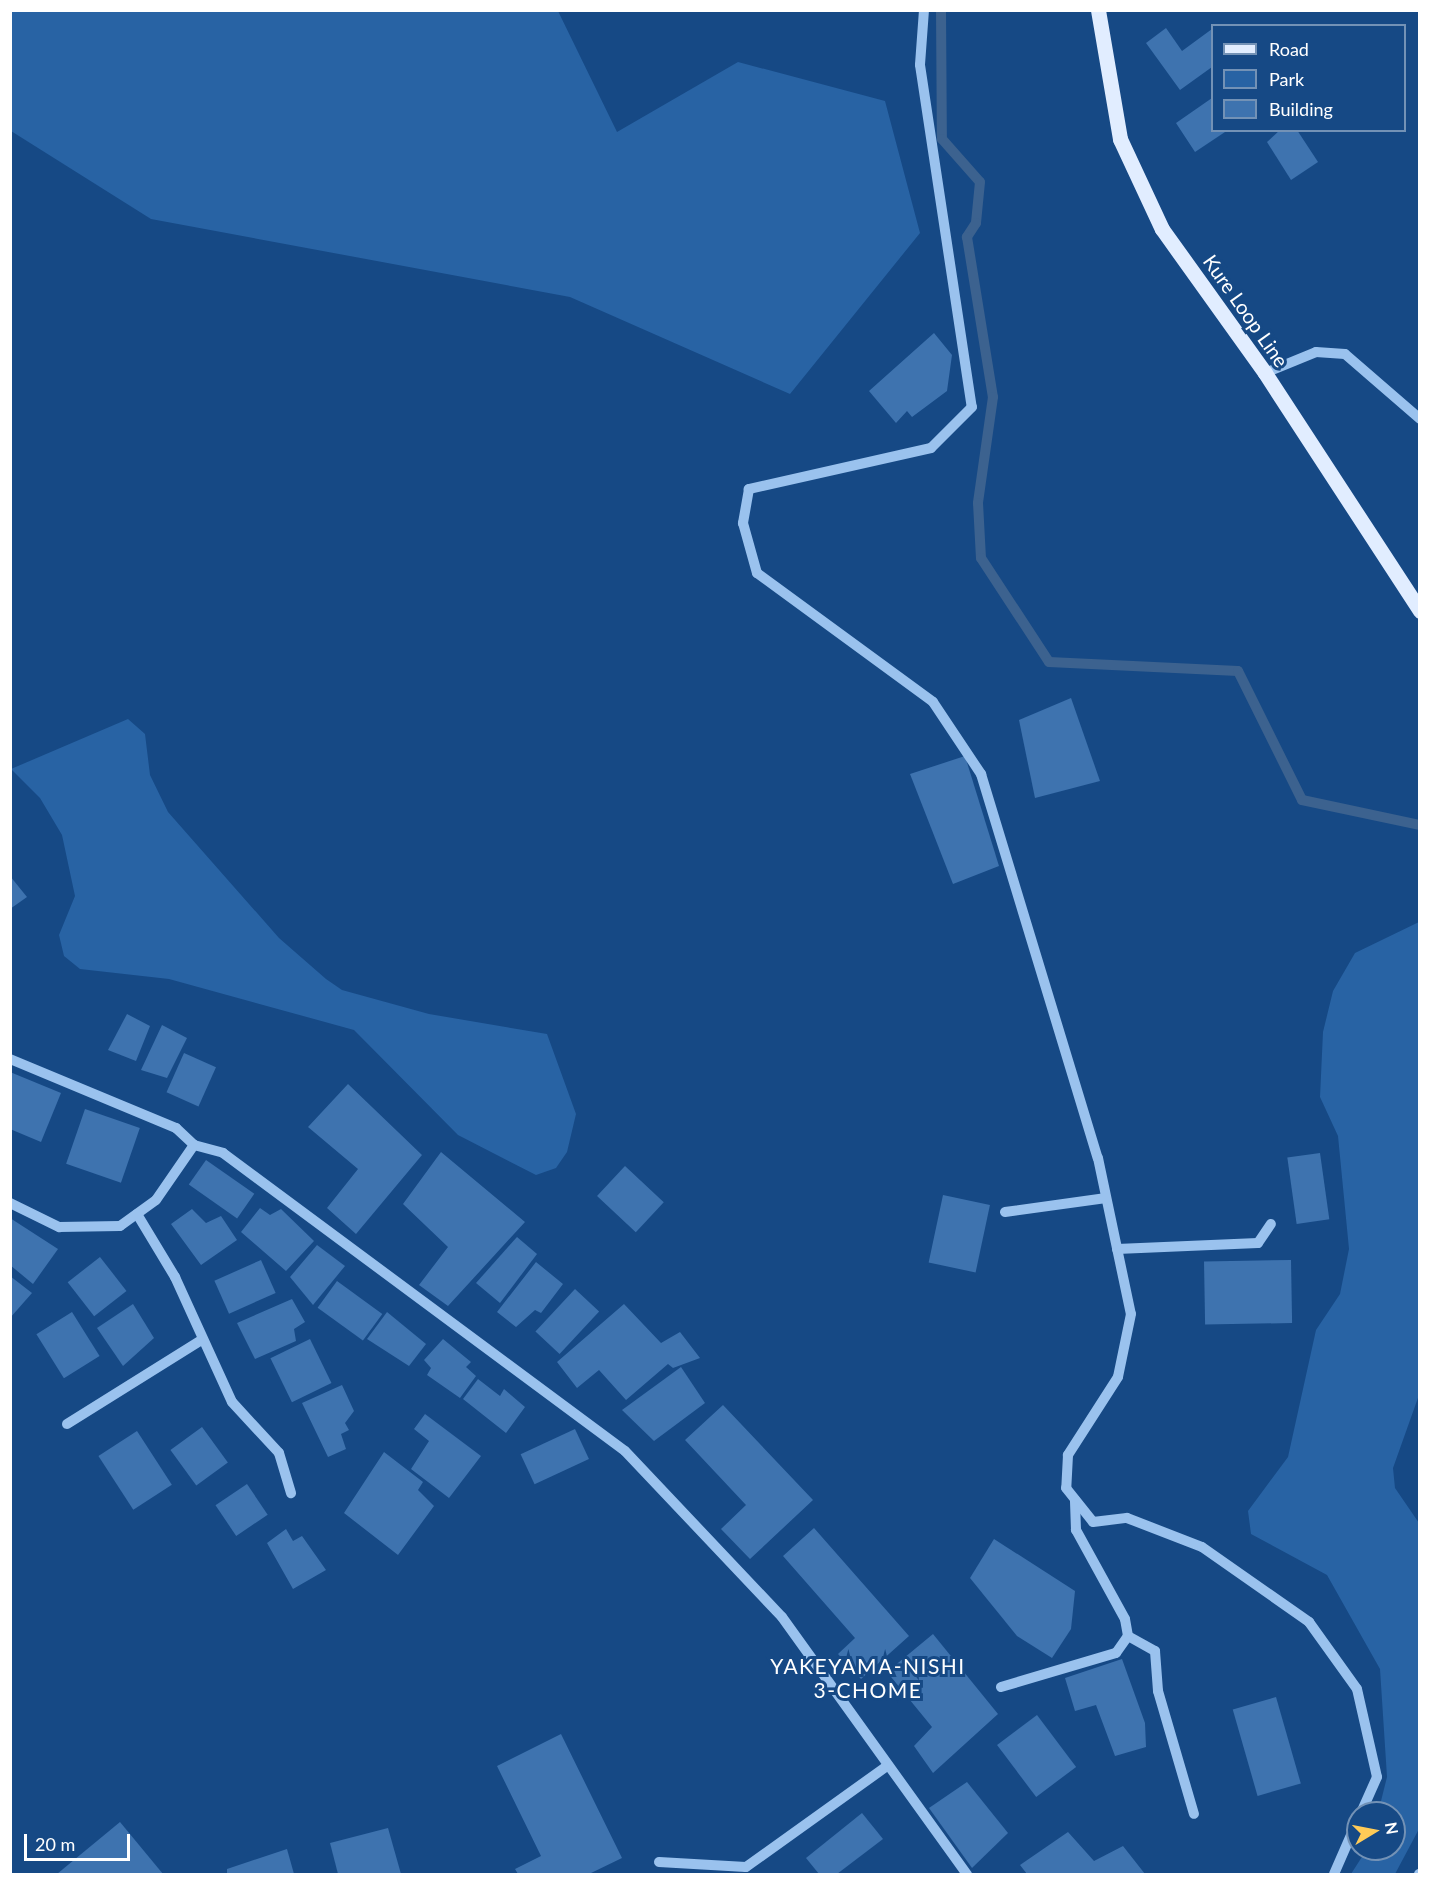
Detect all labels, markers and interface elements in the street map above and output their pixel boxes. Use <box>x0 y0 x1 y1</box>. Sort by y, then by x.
legend <box>1211 24 1406 132</box>
text: Road <box>1269 38 1309 60</box>
text: Park <box>1269 68 1304 90</box>
text: Building <box>1269 98 1333 120</box>
street label: Kure Loop Line <box>1198 250 1294 372</box>
district label: YAKEYAMA-NISHI 3-CHOME <box>770 1653 966 1703</box>
north arrow <box>1346 1801 1406 1861</box>
text: N <box>1382 1820 1403 1836</box>
scale bar <box>27 1822 134 1860</box>
text: 20 m <box>35 1833 75 1855</box>

